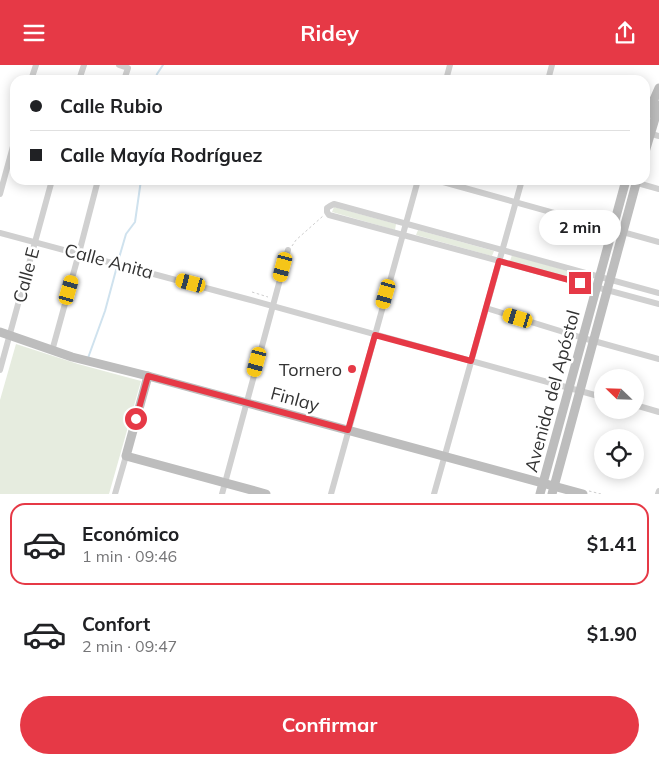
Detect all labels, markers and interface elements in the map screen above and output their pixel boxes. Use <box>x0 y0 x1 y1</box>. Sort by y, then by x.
icon: menu <box>20 19 48 47</box>
text: Ridey <box>300 19 359 47</box>
icon: share <box>611 19 639 47</box>
text: Calle Rubio <box>60 94 163 118</box>
text: Calle Mayía Rodríguez <box>60 143 262 167</box>
callout: 2 min <box>539 211 621 245</box>
text: 2 min <box>559 217 601 237</box>
street label: Calle Anita <box>62 238 156 284</box>
street label: Calle E <box>8 245 44 305</box>
car <box>271 251 294 283</box>
car <box>174 272 207 294</box>
route end <box>569 272 591 294</box>
car <box>57 274 80 306</box>
car <box>374 278 397 310</box>
car <box>501 306 534 330</box>
street label: Avenida del Apóstol <box>519 308 585 474</box>
car <box>245 346 268 378</box>
place label: Tornero <box>279 358 342 381</box>
marker: Tornero <box>346 363 358 375</box>
north arrow <box>594 369 644 419</box>
map controls <box>594 369 644 479</box>
street label: Finlay <box>268 381 322 417</box>
route start <box>125 408 147 430</box>
button: locate <box>594 429 644 479</box>
icon: car <box>22 522 67 567</box>
text: Económico <box>82 522 179 546</box>
text: $1.41 <box>587 532 637 556</box>
text: 1 min · 09:46 <box>82 546 177 566</box>
icon: car <box>22 612 67 657</box>
text: Confort <box>82 612 150 636</box>
text: $1.90 <box>587 622 637 646</box>
text: 2 min · 09:47 <box>82 636 177 656</box>
button: Confirmar <box>20 696 639 754</box>

